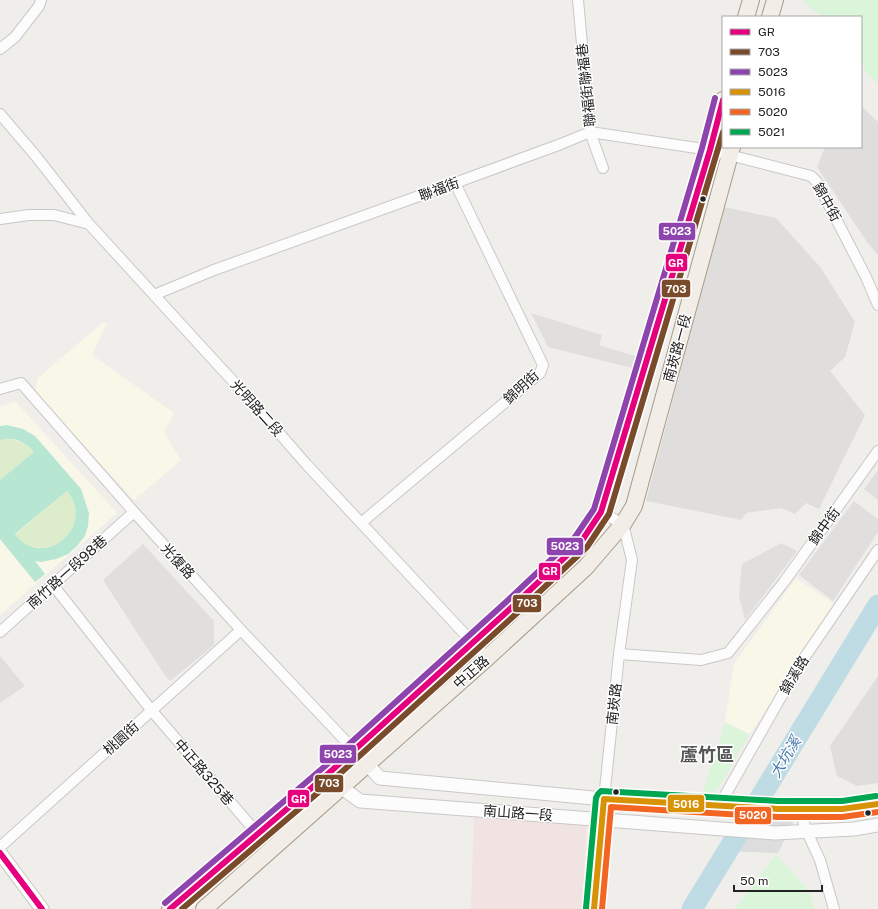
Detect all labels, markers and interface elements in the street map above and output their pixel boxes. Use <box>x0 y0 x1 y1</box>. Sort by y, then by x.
legend <box>722 16 862 148</box>
text: GR <box>758 25 775 39</box>
street label: 聯福街聯福巷 <box>574 42 598 128</box>
text: 703 <box>758 45 780 59</box>
text: 5023 <box>758 65 788 79</box>
text: 5016 <box>758 85 785 99</box>
text: 5020 <box>758 105 788 119</box>
text: 5021 <box>758 125 785 139</box>
street label: 聯福街 <box>417 174 461 204</box>
street label: 錦中街 <box>810 180 844 224</box>
unlabelled marker <box>698 194 708 204</box>
line badge: 5023 <box>658 222 696 241</box>
text: 5023 <box>663 225 691 237</box>
line badge: GR <box>665 253 688 272</box>
text: GR <box>668 257 684 269</box>
line badge: 703 <box>661 279 691 298</box>
text: 703 <box>665 283 687 295</box>
street label: 南崁路一段 <box>660 312 694 384</box>
street label: 錦明街 <box>500 367 542 407</box>
street label: 光明路二段 <box>228 377 286 439</box>
street label: 錦中街 <box>805 504 843 548</box>
street label: 南竹路一段98巷 <box>24 532 110 612</box>
line badge: 5023 <box>546 537 584 556</box>
street label: 光復路 <box>158 540 198 582</box>
text: 5023 <box>551 540 579 552</box>
line badge: GR <box>538 562 561 581</box>
text: GR <box>542 565 558 577</box>
line badge: 703 <box>512 594 542 613</box>
text: 703 <box>516 597 538 609</box>
street label: 中正路 <box>450 652 492 692</box>
street label: 錦溪路 <box>776 653 812 697</box>
street label: 南崁路 <box>604 682 624 726</box>
street label: 桃園街 <box>100 718 142 758</box>
water label: 大坑溪 <box>766 732 805 781</box>
street label: 中正路325巷 <box>171 736 237 808</box>
line badge: 5023 <box>319 744 357 764</box>
district label: 蘆竹區 <box>680 744 734 765</box>
text: 5023 <box>324 748 352 760</box>
line badge: 703 <box>314 774 344 793</box>
text: 703 <box>318 777 340 789</box>
unlabelled marker <box>611 787 621 797</box>
line badge: GR <box>287 789 310 808</box>
text: GR <box>291 793 307 805</box>
line badge: 5016 <box>667 794 705 813</box>
text: 5016 <box>673 798 699 810</box>
street label: 南山路一段 <box>483 803 553 823</box>
line badge: 5020 <box>734 806 772 825</box>
unlabelled marker <box>863 808 873 818</box>
text: 5020 <box>739 809 767 821</box>
scale bar <box>734 867 822 893</box>
text: 50 m <box>740 874 768 888</box>

